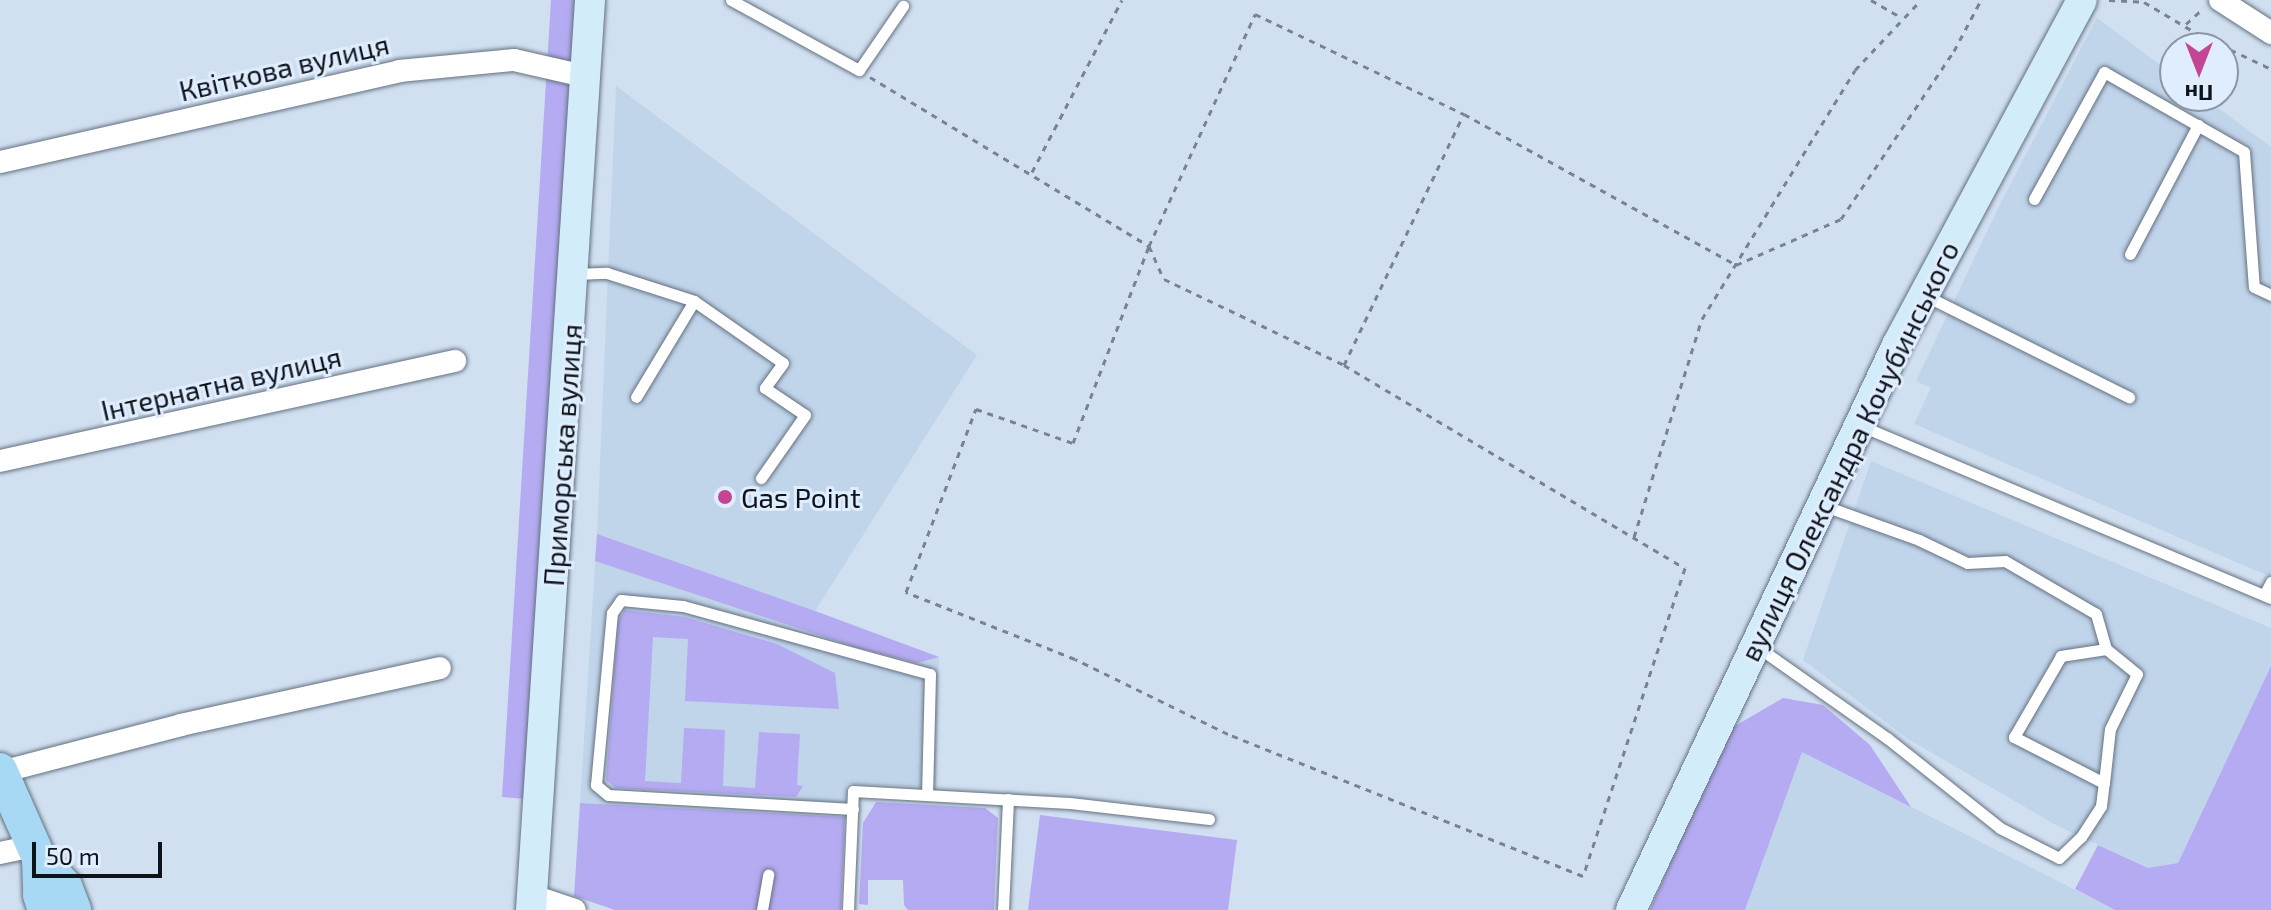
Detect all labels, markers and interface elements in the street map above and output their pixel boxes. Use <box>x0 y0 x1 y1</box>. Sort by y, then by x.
street label: Квіткова вулиця <box>176 27 392 107</box>
north arrow <box>2159 32 2239 112</box>
text: Пн <box>2185 81 2213 107</box>
street label: вулиця Олександра Кочубинського <box>1732 236 1966 666</box>
street label: Приморська вулиця <box>536 323 588 587</box>
street label: Інтернатна вулиця <box>98 339 344 427</box>
place label: Gas Point <box>741 480 861 514</box>
marker: Gas Point <box>716 488 734 506</box>
scale bar <box>36 826 166 876</box>
text: 50 m <box>46 841 100 870</box>

